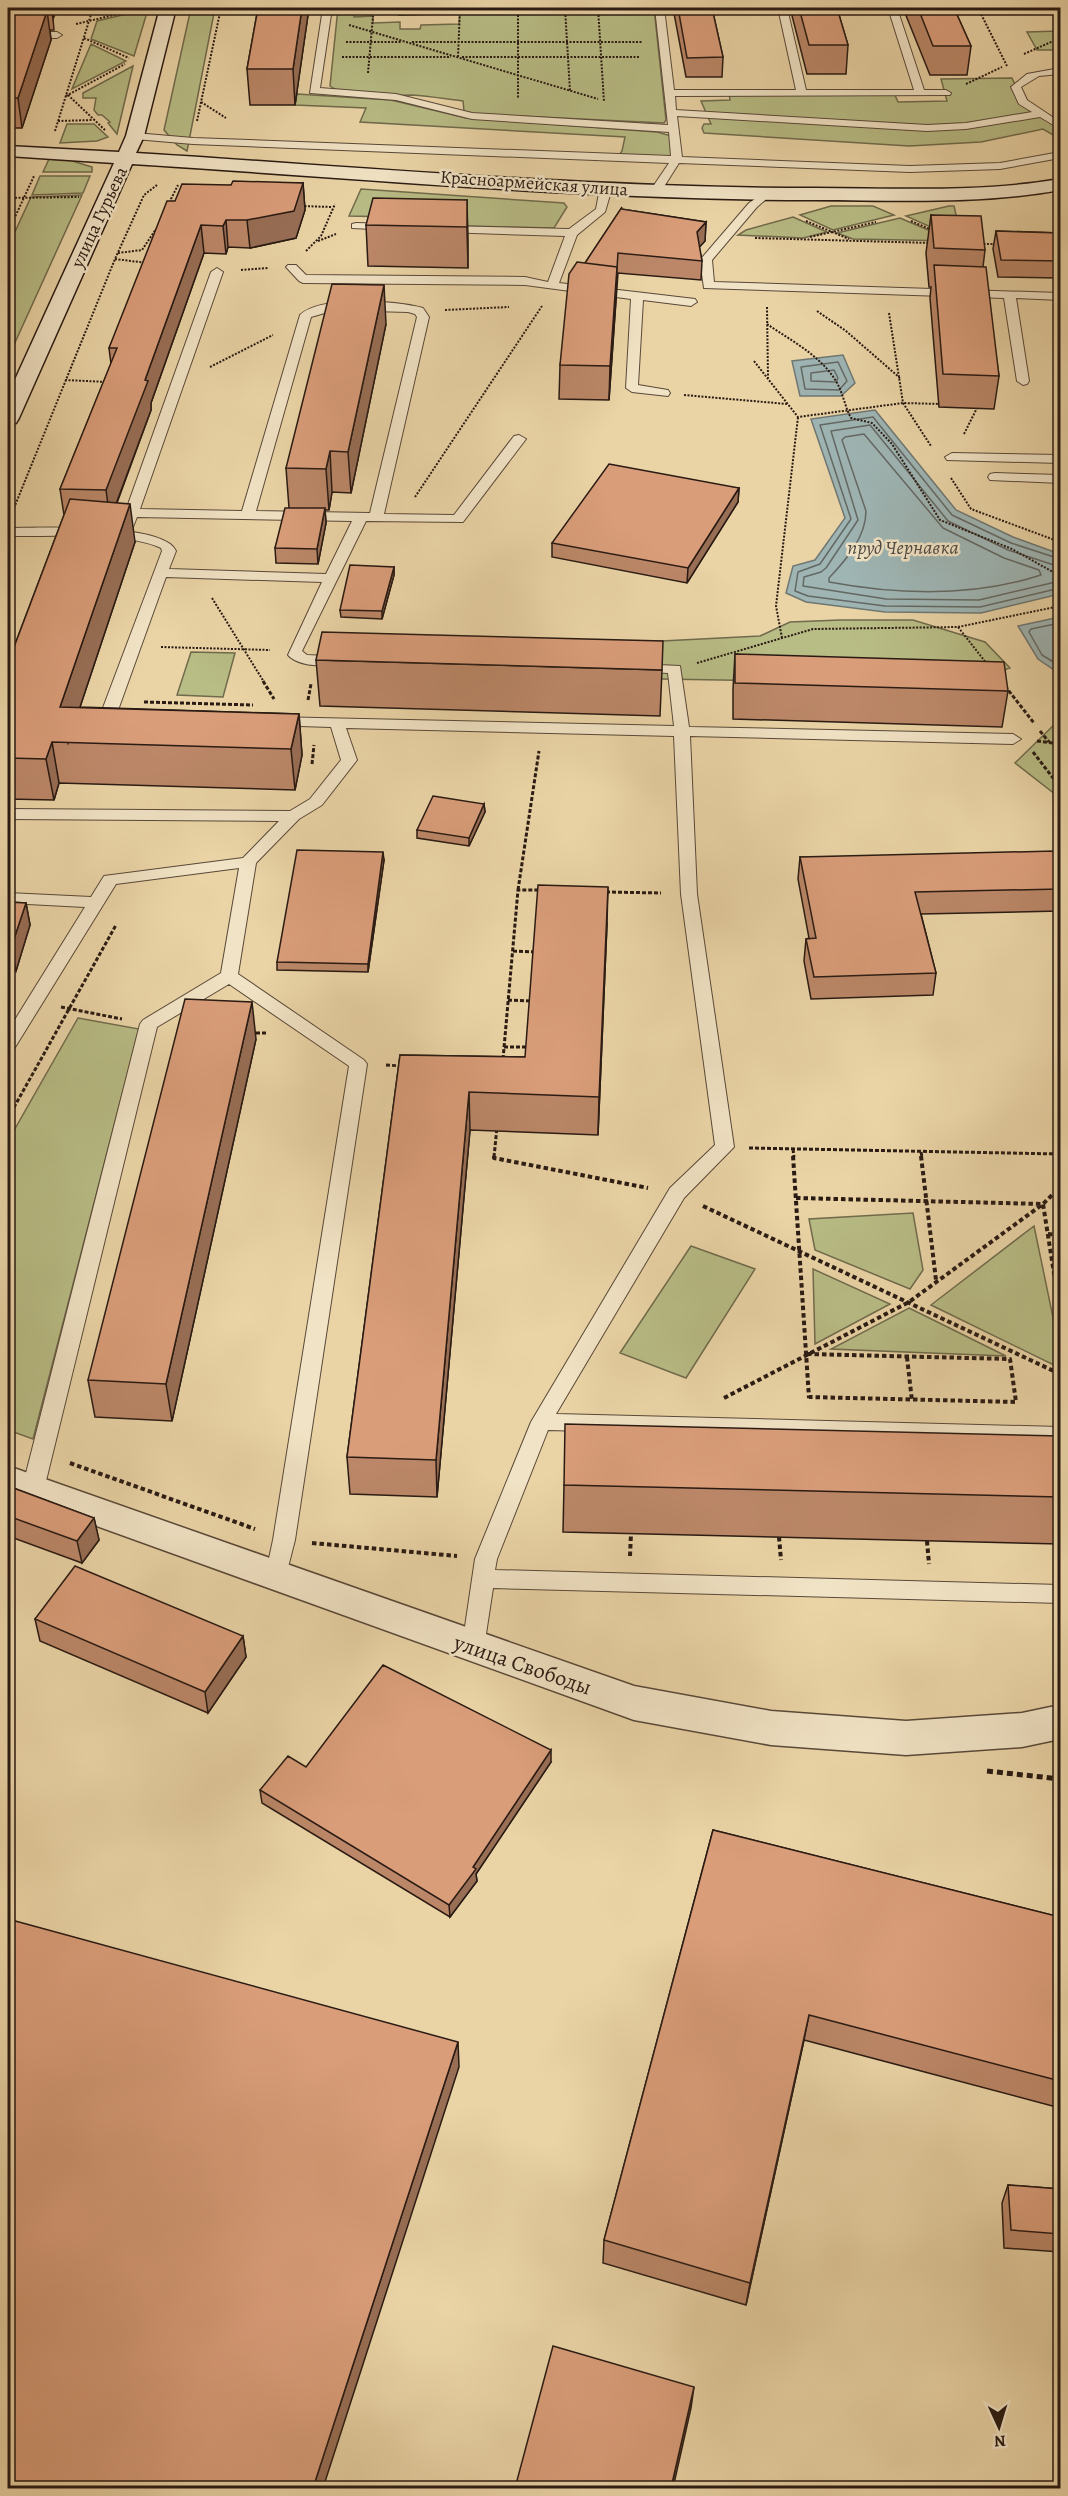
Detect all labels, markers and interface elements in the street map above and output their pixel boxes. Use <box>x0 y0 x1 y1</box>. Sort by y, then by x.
street label: улица Гурьева <box>65 162 133 272</box>
street label: Красноармейская улица <box>439 164 629 202</box>
water label: пруд Чернавка <box>847 534 959 561</box>
street label: улица Свободы <box>449 1627 595 1703</box>
north arrow <box>969 2397 1029 2457</box>
text: N <box>993 2430 1007 2452</box>

